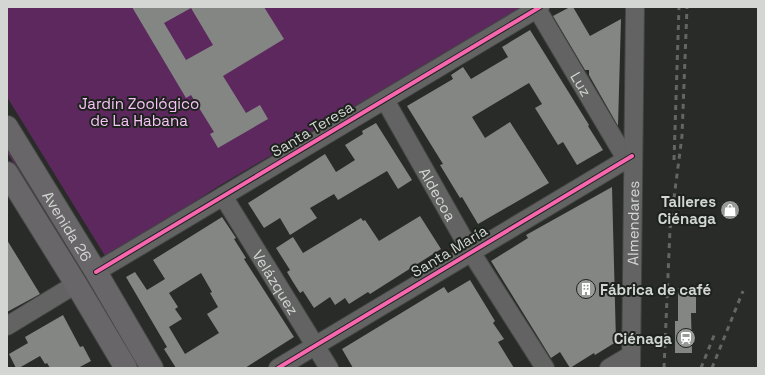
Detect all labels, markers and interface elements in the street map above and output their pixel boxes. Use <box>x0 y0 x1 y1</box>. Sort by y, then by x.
street label: Luz <box>567 68 596 99</box>
park label: Jardín Zoológico de La Habana <box>79 94 199 130</box>
street label: Santa Teresa <box>267 97 357 161</box>
street label: Aldecoa <box>415 164 461 224</box>
street label: Almendares <box>623 180 643 265</box>
street label: Avenida 26 <box>39 187 96 265</box>
place label: Talleres Ciénaga <box>658 192 716 228</box>
shop icon: Talleres Ciénaga <box>719 199 741 221</box>
street label: Santa María <box>407 221 491 281</box>
street label: Velázquez <box>249 246 303 318</box>
building icon: Fábrica de café <box>575 278 597 300</box>
place label: Fábrica de café <box>600 280 712 299</box>
station icon: Ciénaga <box>675 327 697 349</box>
place label: Ciénaga <box>614 329 672 348</box>

